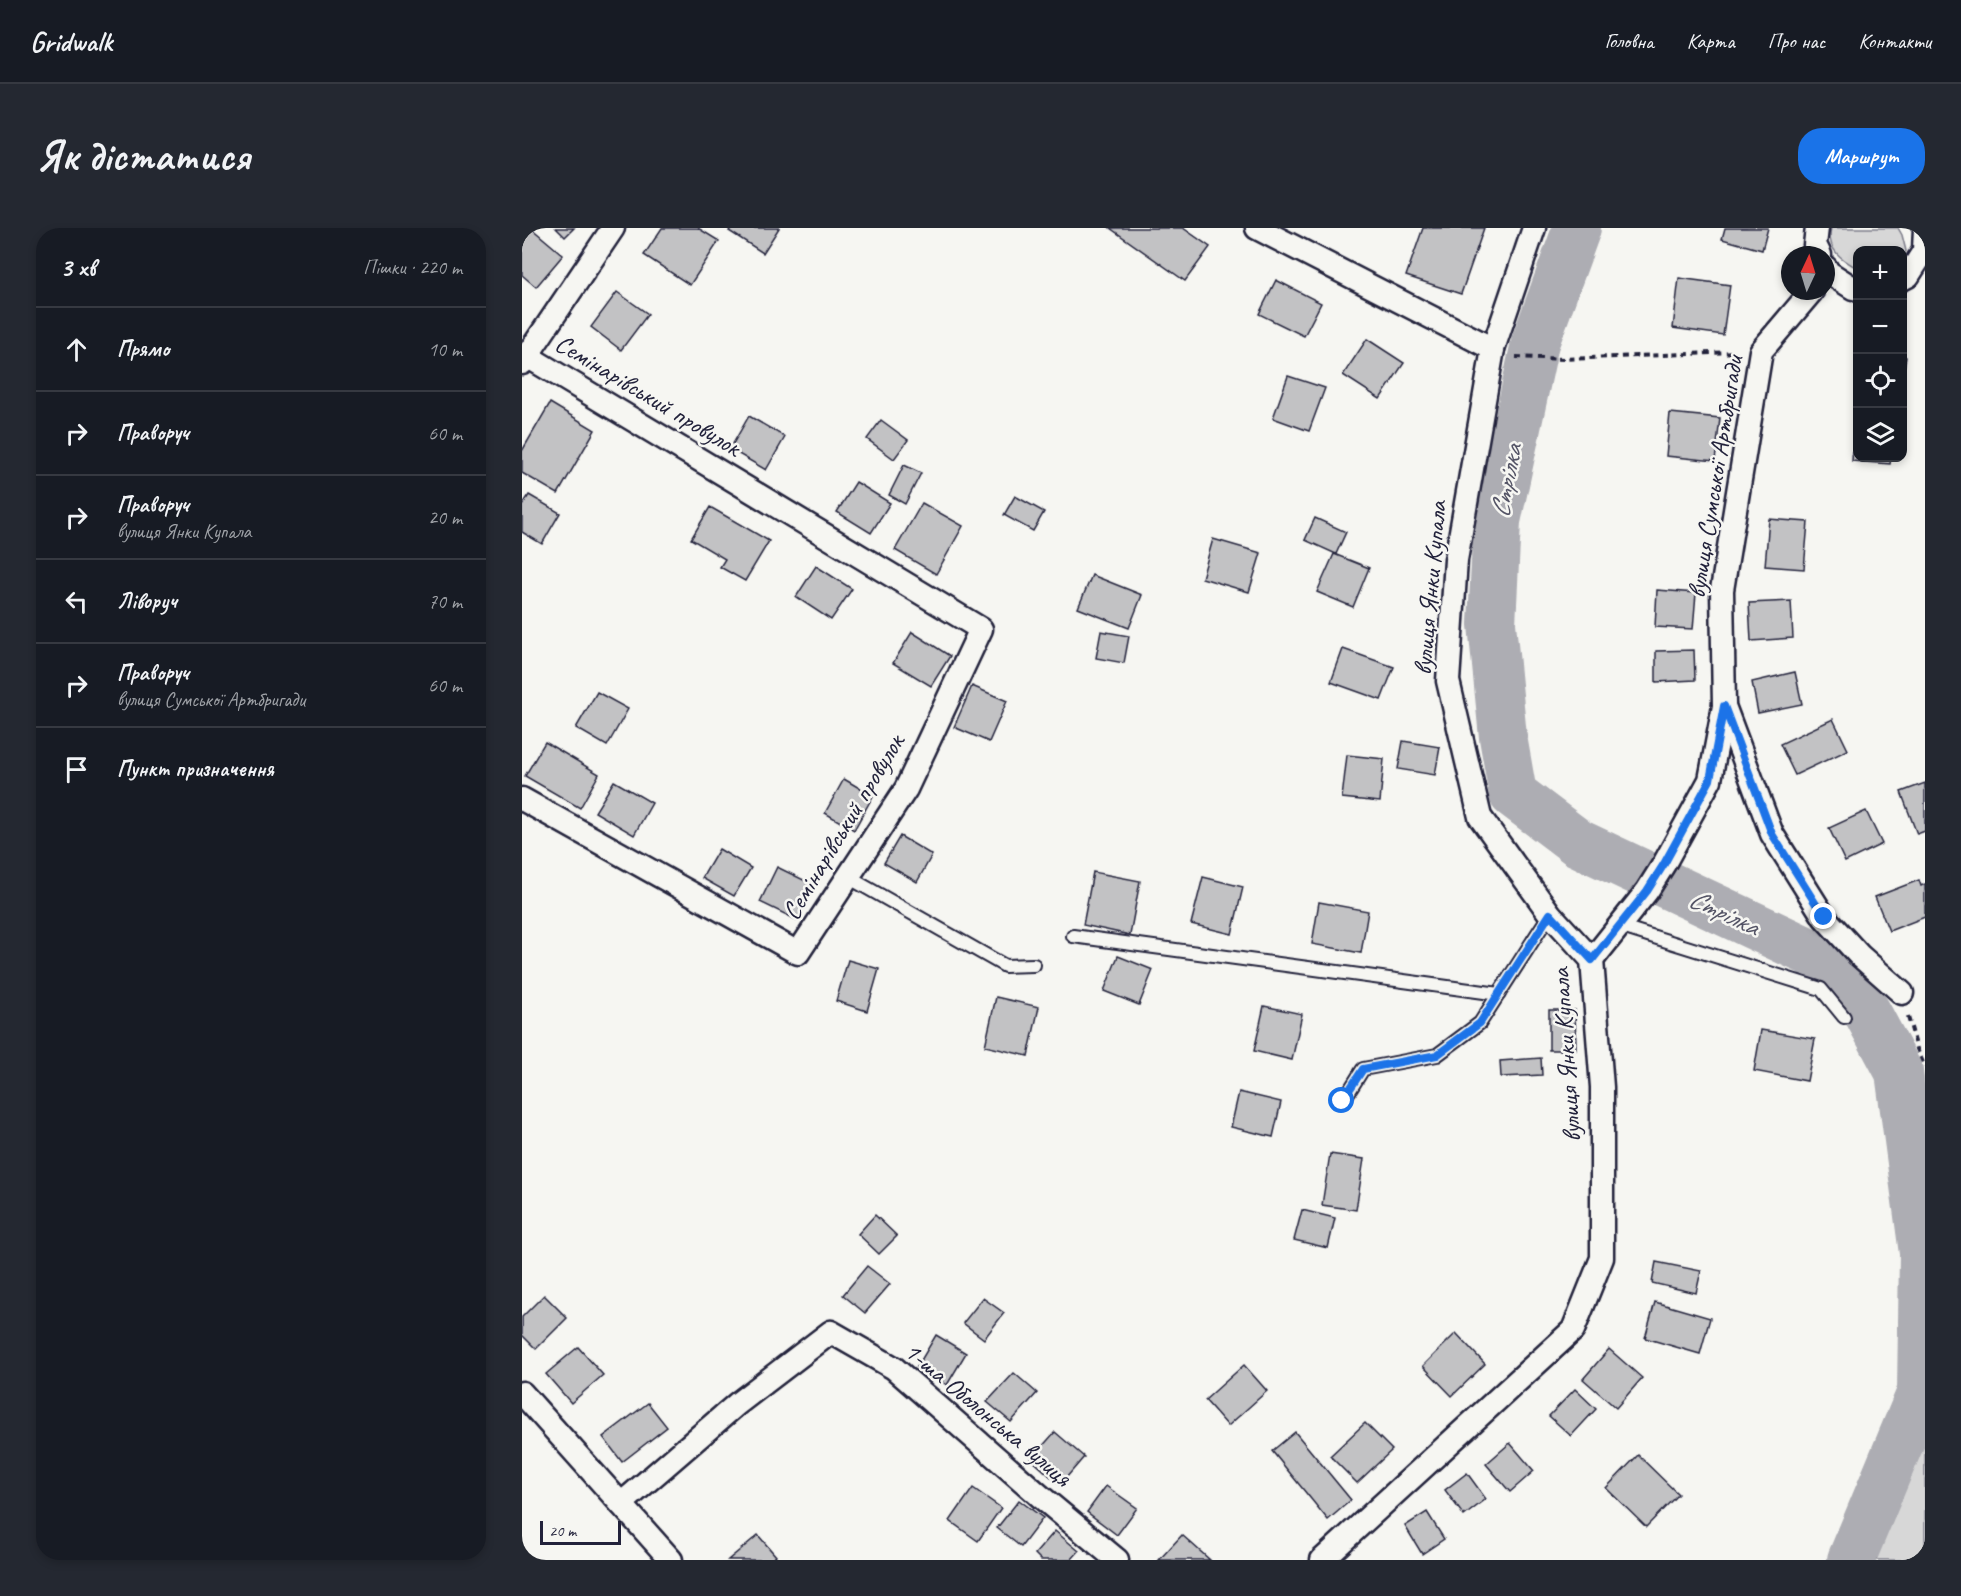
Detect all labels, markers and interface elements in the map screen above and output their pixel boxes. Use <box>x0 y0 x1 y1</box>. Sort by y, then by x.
text: Gridwalk <box>30 24 112 59</box>
text: Головна <box>1605 28 1654 54</box>
text: Карта <box>1687 28 1735 54</box>
text: Про нас <box>1768 28 1825 54</box>
text: Контакти <box>1858 28 1931 54</box>
button: Маршрут <box>1798 128 1925 184</box>
text: Як дістатися <box>36 130 250 183</box>
north arrow <box>1781 246 1835 300</box>
map controls <box>1853 246 1907 462</box>
button: + <box>1853 246 1907 300</box>
text: 3 хв <box>60 251 95 284</box>
text: Пішки · 220 m <box>363 255 462 280</box>
button: − <box>1853 300 1907 354</box>
street label: Семінарівський провулок <box>549 327 749 465</box>
icon: ahead <box>60 333 93 366</box>
text: Прямо <box>117 335 169 363</box>
text: 10 m <box>428 337 462 362</box>
street label: вулиця Сумської Артбригади <box>1680 351 1751 600</box>
button: locate <box>1853 354 1907 408</box>
button: layers <box>1853 408 1907 462</box>
icon: right <box>60 417 93 450</box>
text: Праворуч <box>117 419 189 447</box>
text: 60 m <box>428 421 462 446</box>
water label: Стрілка <box>1482 440 1530 520</box>
text: Праворуч <box>117 491 189 519</box>
street label: вулиця Янки Купала <box>1406 498 1454 676</box>
icon: right <box>60 501 93 534</box>
text: 20 m <box>428 505 462 530</box>
text: вулиця Янки Купала <box>117 519 251 544</box>
icon: left <box>60 585 93 618</box>
text: Ліворуч <box>117 587 177 615</box>
text: 70 m <box>428 589 462 614</box>
text: Праворуч <box>117 659 189 687</box>
icon: right <box>60 669 93 702</box>
text: 60 m <box>428 673 462 698</box>
text: вулиця Сумської Артбригади <box>117 687 305 712</box>
street label: Семінарівський провулок <box>775 726 913 926</box>
icon: arrive <box>60 753 93 786</box>
text: Пункт призначення <box>117 755 274 783</box>
water label: Стрілка <box>1684 881 1766 944</box>
route end <box>1810 903 1836 929</box>
street label: вулиця Янки Купала <box>1543 965 1589 1143</box>
route start <box>1328 1087 1354 1113</box>
street label: 1-ша Оболонська вулиця <box>898 1334 1080 1495</box>
scale bar <box>540 1518 621 1546</box>
text: 20 m <box>549 1521 576 1541</box>

